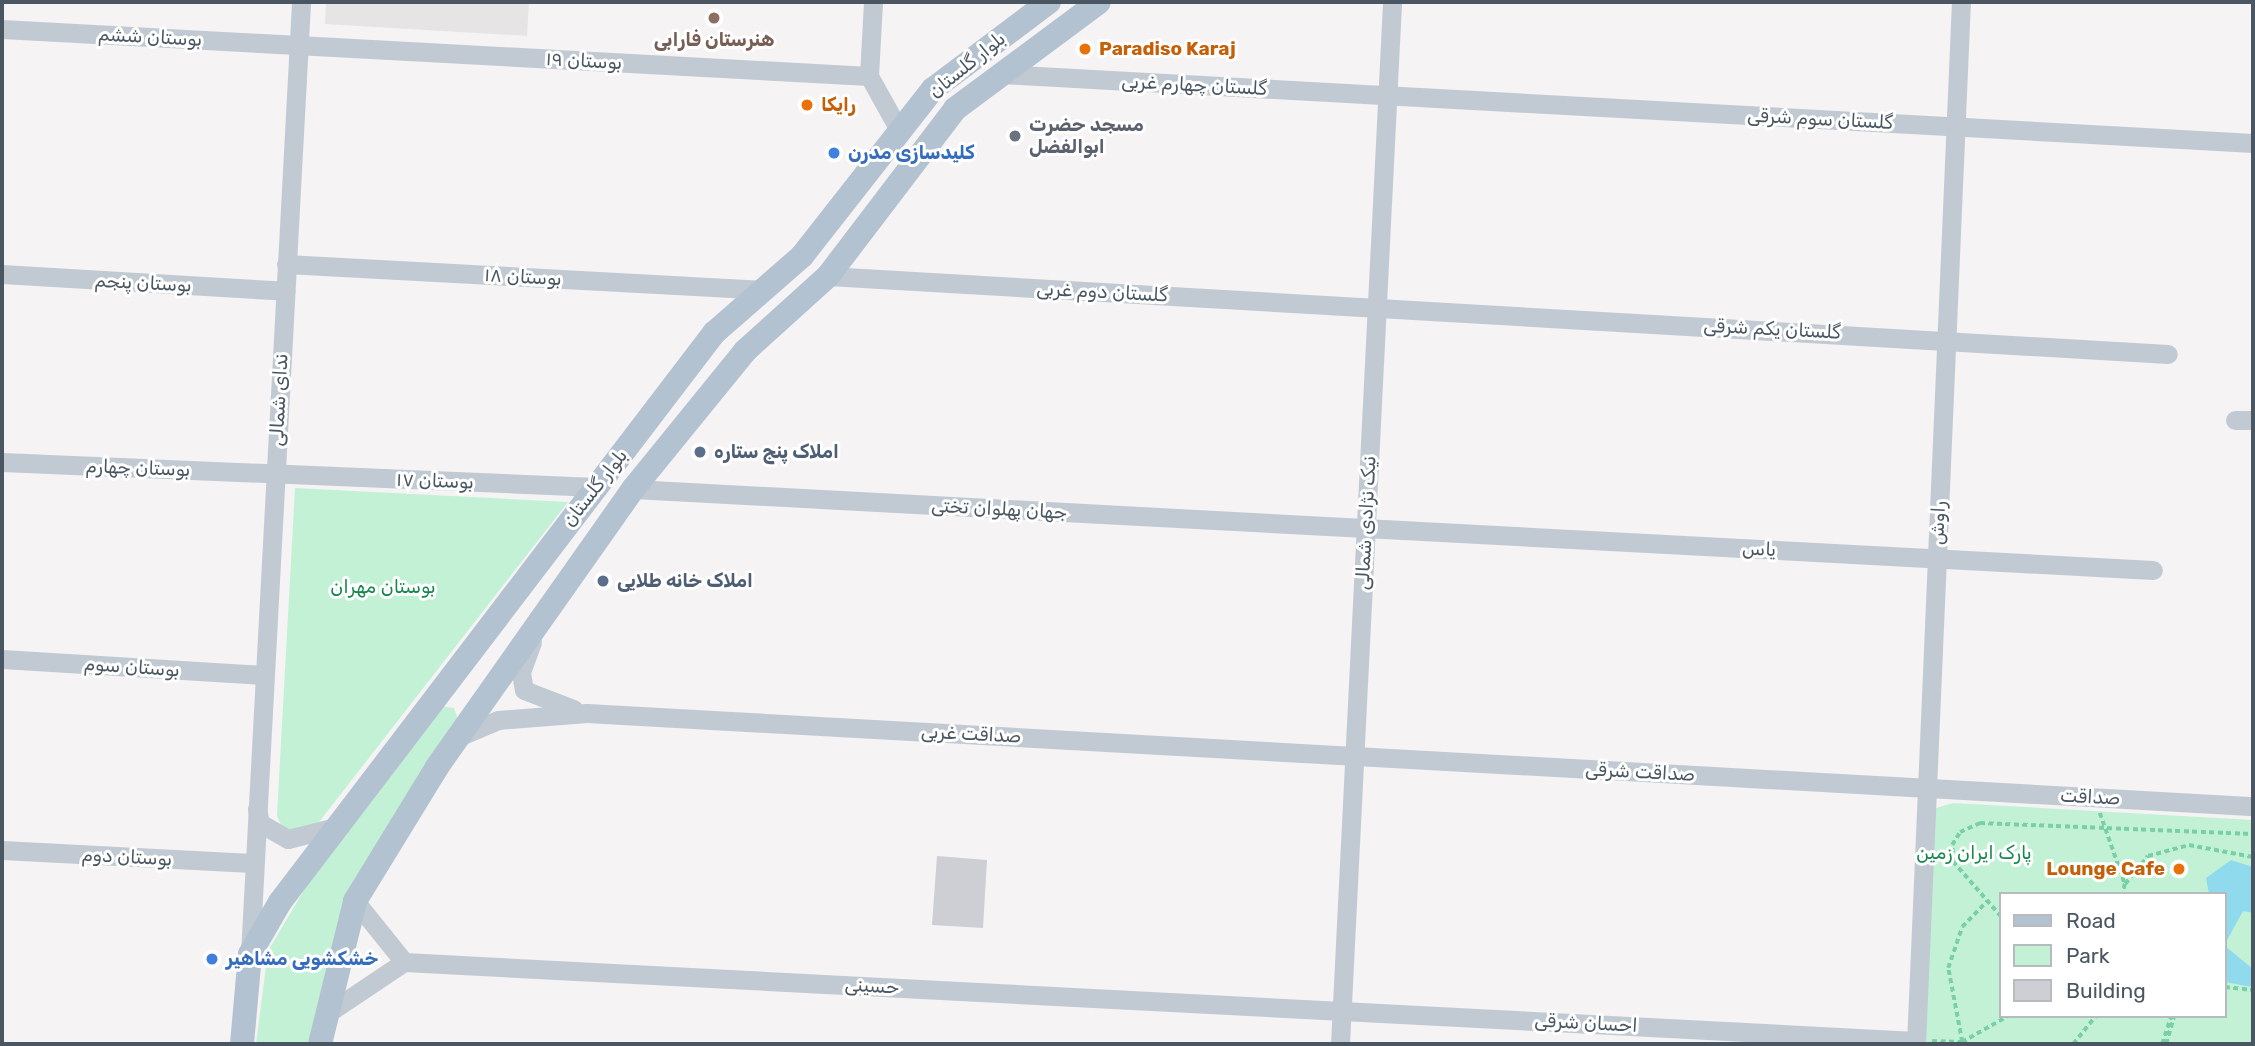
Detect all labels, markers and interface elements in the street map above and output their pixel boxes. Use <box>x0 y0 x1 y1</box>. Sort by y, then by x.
marker: هنرستان فارابی <box>706 10 722 26</box>
street label: بوستان ششم <box>97 23 203 51</box>
street label: بلوار گلستان <box>924 27 1010 103</box>
place label: هنرستان فارابی <box>654 29 774 51</box>
place label: Paradiso Karaj <box>1099 38 1236 60</box>
marker: Paradiso Karaj <box>1077 41 1093 57</box>
street label: بوستان ۱۹ <box>545 48 623 74</box>
street label: گلستان چهارم غربی <box>1121 70 1267 100</box>
place label: رایکا <box>821 94 856 116</box>
marker: رایکا <box>799 97 815 113</box>
street label: گلستان سوم شرقی <box>1746 104 1894 134</box>
place label: مسجد حضرت ابوالفضل <box>1029 114 1144 158</box>
marker: مسجد حضرت ابوالفضل <box>1007 128 1023 144</box>
place label: کلیدسازی مدرن <box>848 142 975 164</box>
marker: کلیدسازی مدرن <box>826 145 842 161</box>
street label: بوستان ۱۸ <box>484 264 562 290</box>
street label: بوستان پنجم <box>94 269 192 297</box>
street label: گلستان دوم غربی <box>1036 277 1168 307</box>
street label: گلستان یکم شرقی <box>1703 314 1841 344</box>
street label: ندای شمالی <box>265 353 293 447</box>
place label: املاک پنج ستاره <box>714 441 839 463</box>
marker: املاک پنج ستاره <box>692 444 708 460</box>
street label: بلوار گلستان <box>558 445 632 531</box>
street label: بوستان چهارم <box>85 455 191 481</box>
street label: نیک نژادی شمالی <box>1351 455 1381 591</box>
street label: بوستان ۱۷ <box>396 468 474 494</box>
street label: جهان پهلوان تختی <box>930 494 1068 524</box>
street label: راوش <box>1925 500 1951 546</box>
street label: یاس <box>1742 537 1776 561</box>
place label: املاک خانه طلایی <box>617 570 753 592</box>
marker: املاک خانه طلایی <box>595 573 611 589</box>
park label: بوستان مهران <box>330 576 436 598</box>
street label: بوستان سوم <box>83 652 181 682</box>
street label: صداقت غربی <box>920 720 1022 748</box>
street label: صداقت شرقی <box>1585 758 1695 786</box>
street label: صداقت <box>2059 784 2121 810</box>
park label: پارک ایران زمین <box>1916 842 2032 864</box>
street label: بوستان دوم <box>81 843 173 871</box>
place label: Lounge Cafe <box>2046 858 2165 880</box>
marker: Lounge Cafe <box>2171 861 2187 877</box>
legend <box>2000 892 2227 1018</box>
text: Road <box>2066 908 2116 933</box>
text: Park <box>2066 943 2110 968</box>
place label: خشکشویی مشاهیر <box>226 948 378 970</box>
marker: خشکشویی مشاهیر <box>204 951 220 967</box>
street label: حسینی <box>844 973 900 999</box>
text: Building <box>2066 978 2146 1003</box>
street label: احسان شرقی <box>1534 1009 1638 1037</box>

